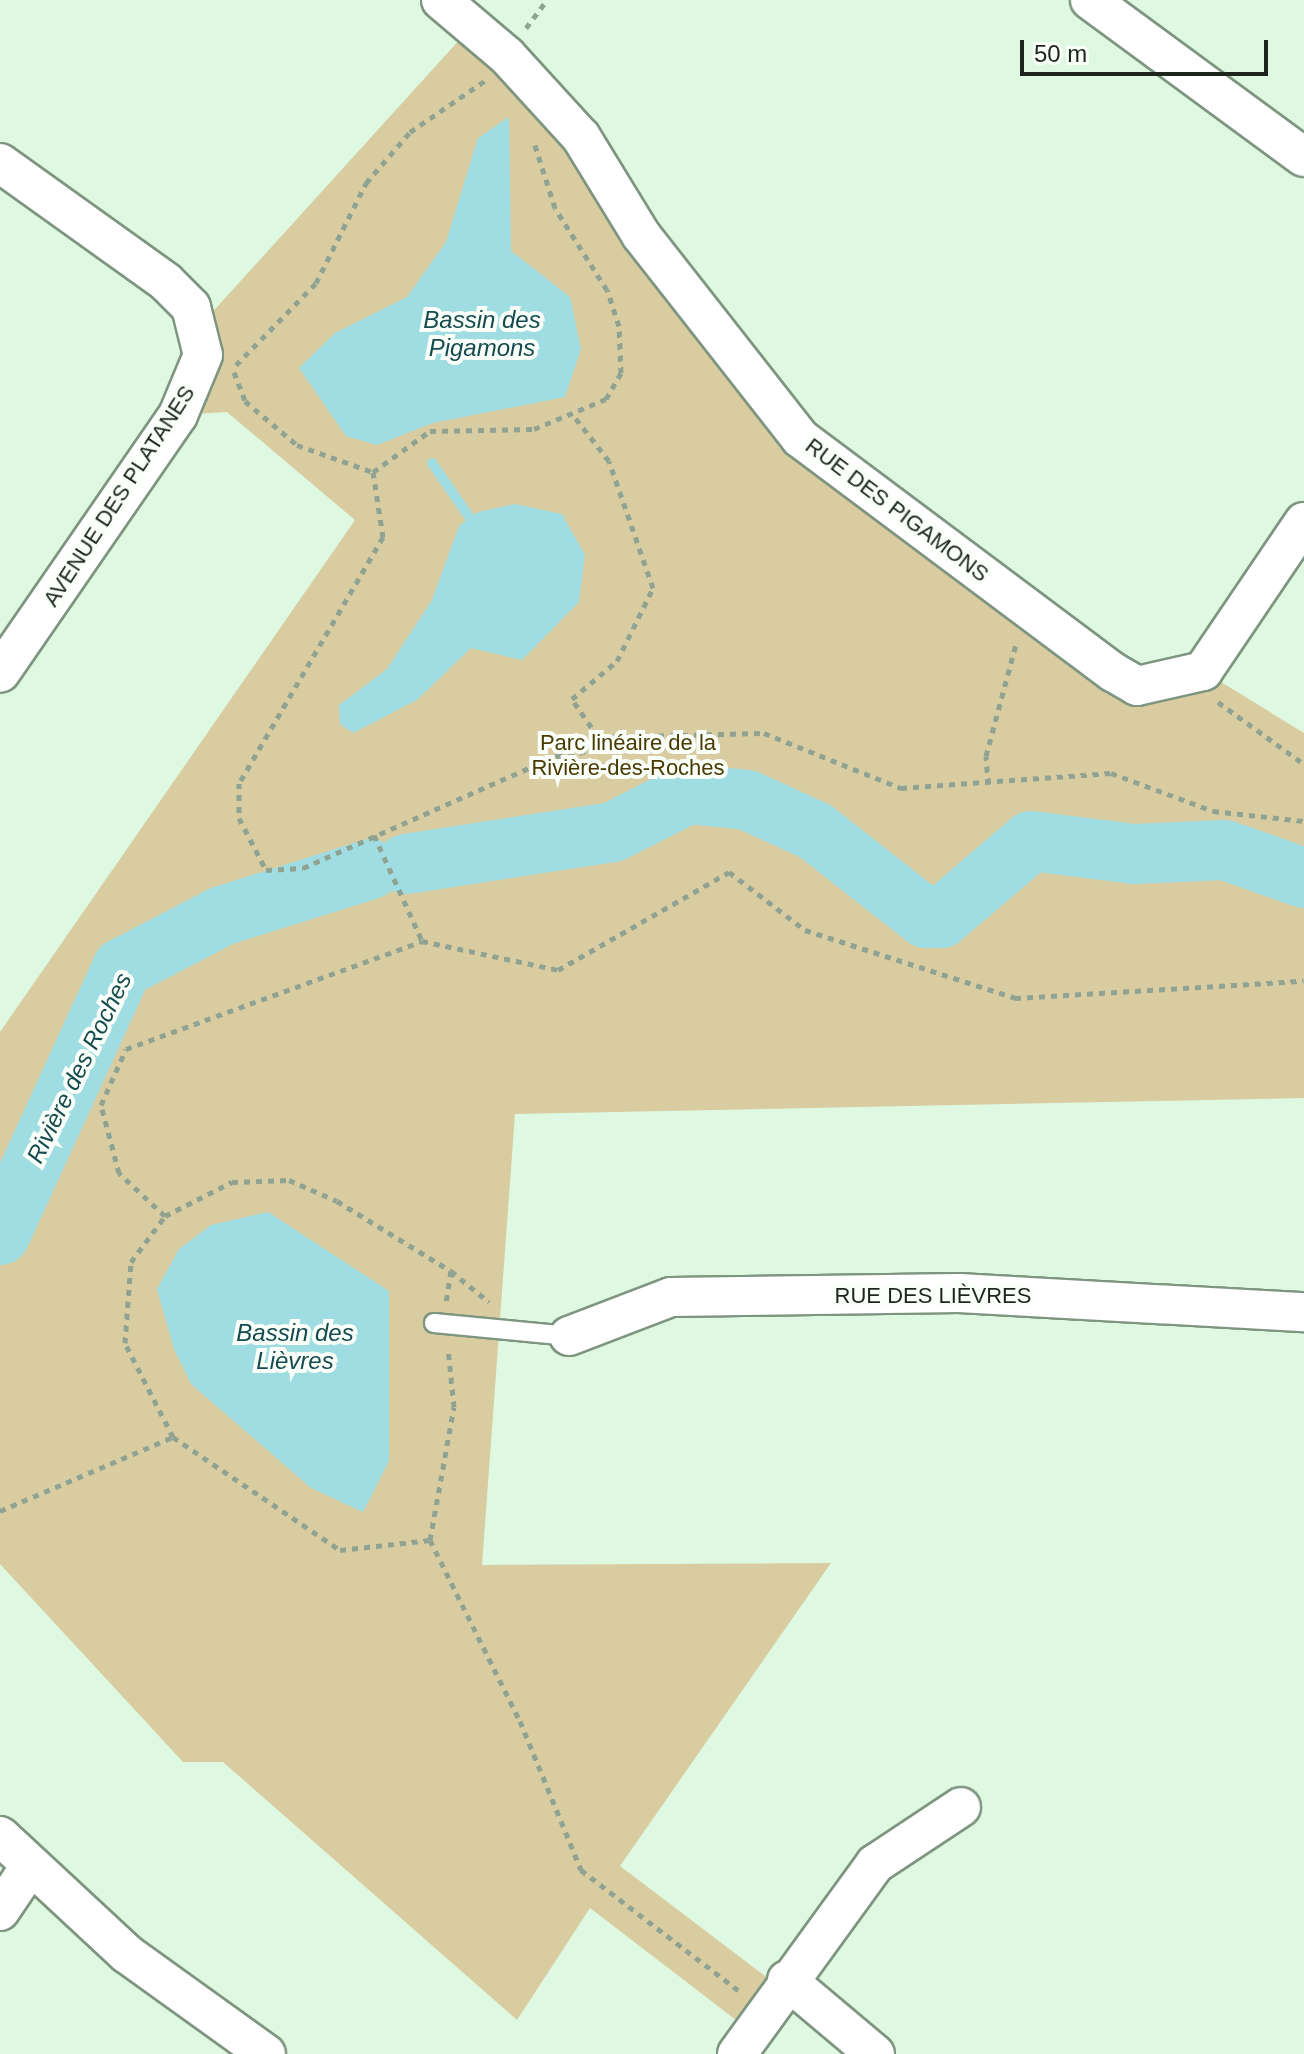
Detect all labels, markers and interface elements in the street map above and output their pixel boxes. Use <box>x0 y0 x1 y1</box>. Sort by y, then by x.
scale bar <box>1024 24 1272 74</box>
text: 50 m <box>1034 40 1087 67</box>
water label: Bassin des Pigamons <box>423 306 541 362</box>
street label: AVENUE DES PLATANES <box>38 381 200 611</box>
street label: RUE DES PIGAMONS <box>800 433 994 587</box>
park label: Parc linéaire de la Rivière-des-Roches <box>531 729 725 780</box>
water label: Rivière des Roches <box>20 968 138 1168</box>
street label: RUE DES LIÈVRES <box>835 1283 1031 1309</box>
water label: Bassin des Lièvres <box>236 1319 354 1375</box>

